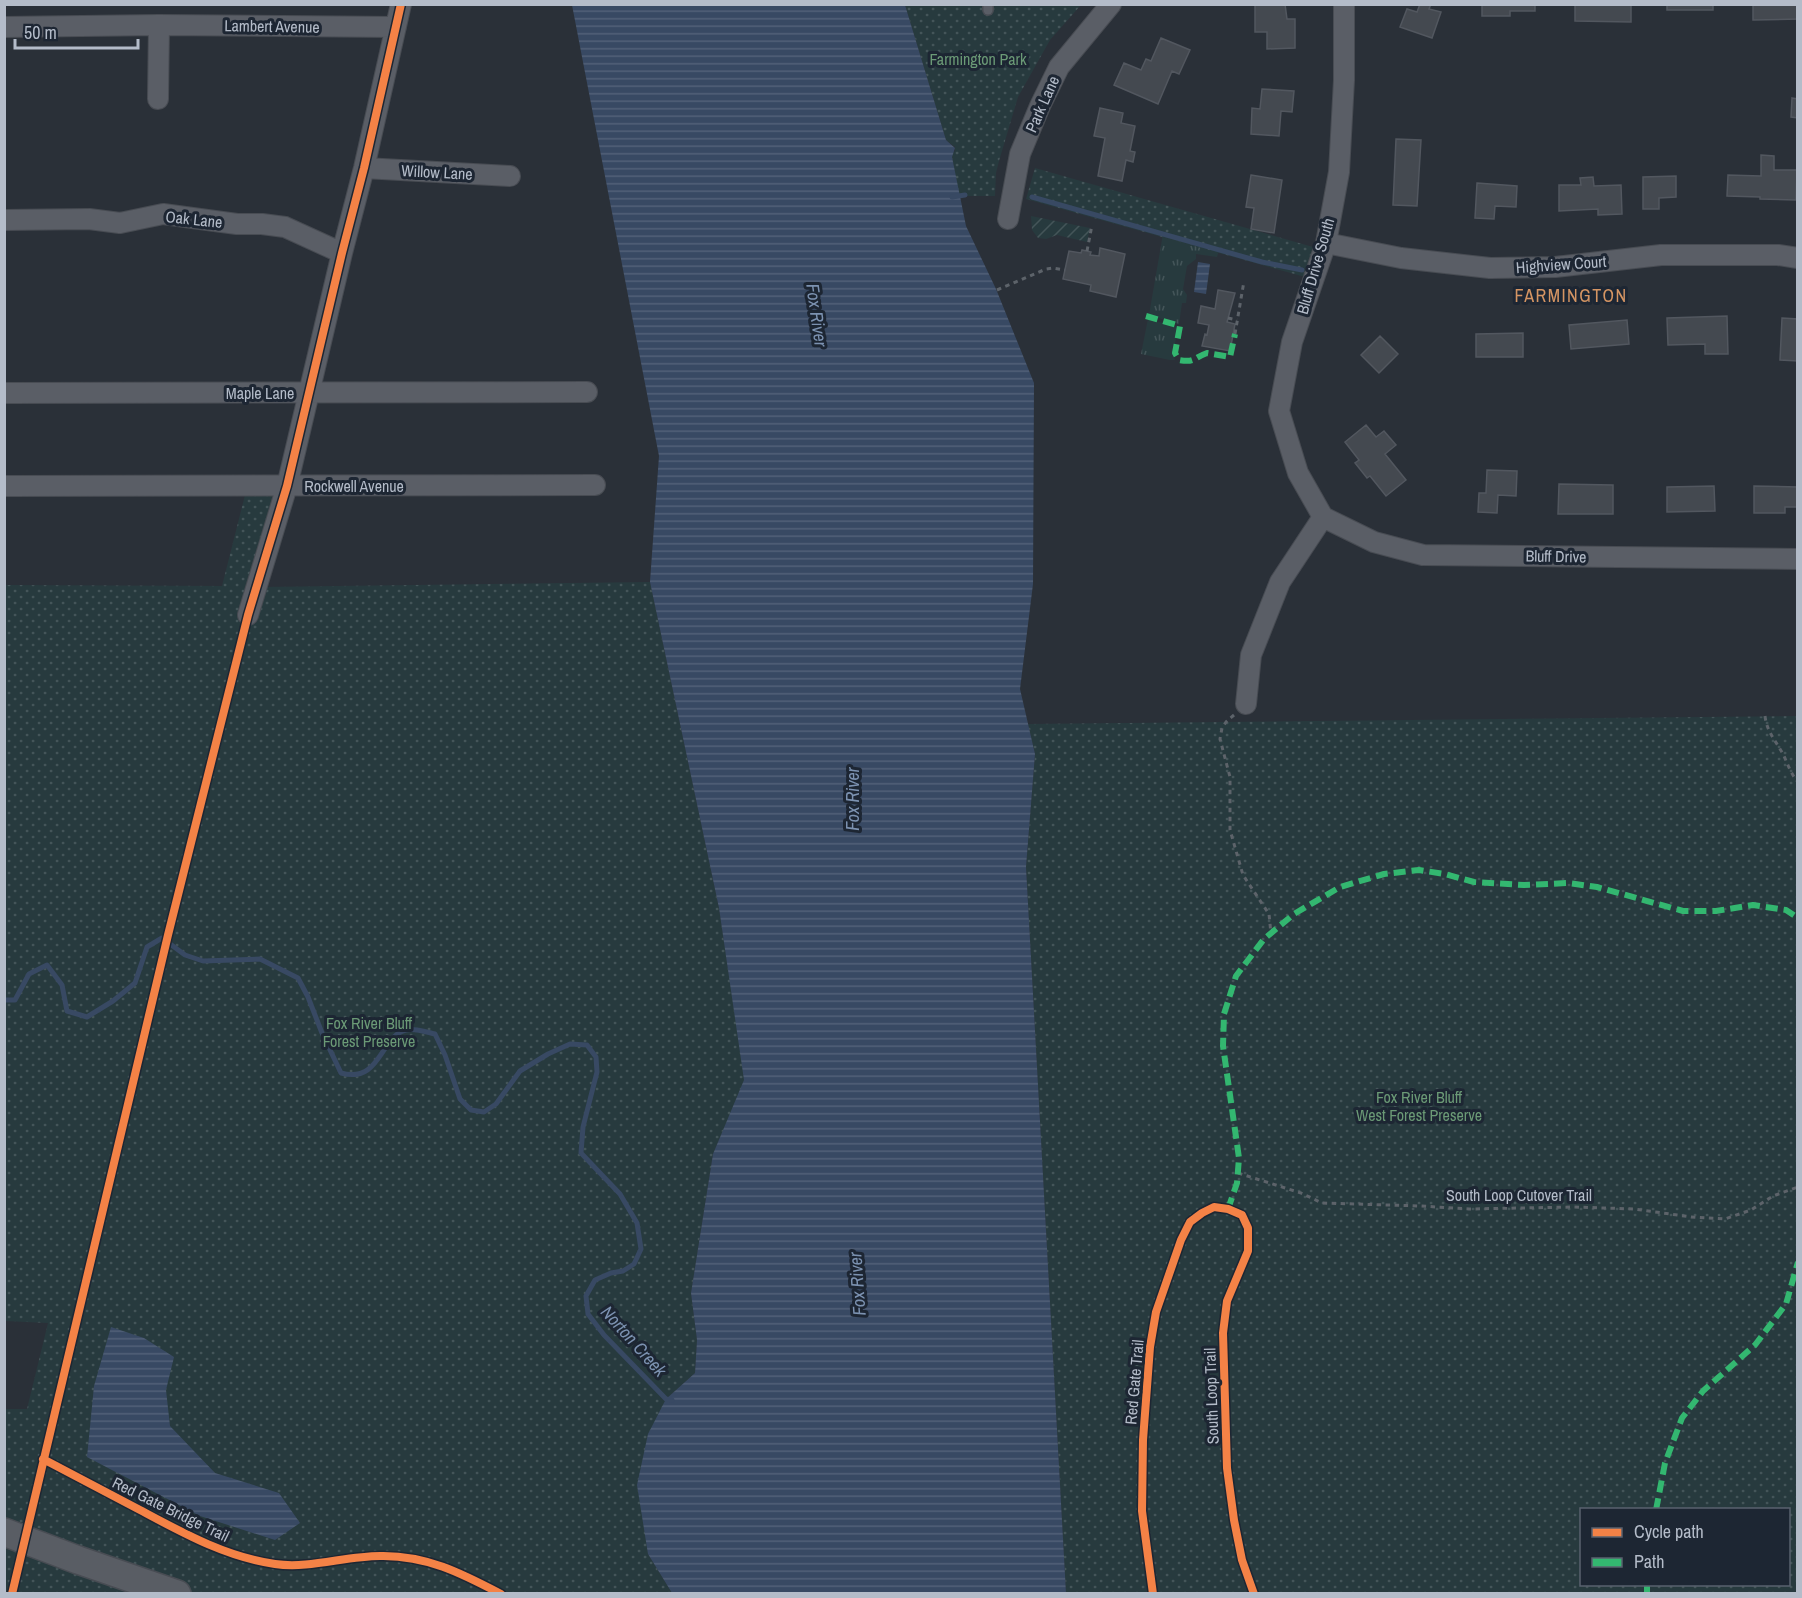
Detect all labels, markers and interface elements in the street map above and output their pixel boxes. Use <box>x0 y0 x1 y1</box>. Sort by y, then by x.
scale bar <box>15 12 138 50</box>
street label: Lambert Avenue <box>224 14 320 38</box>
text: 50 m <box>24 20 57 45</box>
park label: Farmington Park <box>929 48 1027 70</box>
street label: Park Lane <box>1020 72 1064 136</box>
street label: Willow Lane <box>401 159 473 185</box>
street label: Oak Lane <box>165 205 223 233</box>
street label: Bluff Drive South <box>1291 215 1339 317</box>
street label: Highview Court <box>1515 250 1607 278</box>
water label: Fox River <box>800 282 834 349</box>
district label: FARMINGTON <box>1514 283 1628 308</box>
street label: Maple Lane <box>226 382 294 404</box>
street label: Rockwell Avenue <box>304 475 404 497</box>
street label: Bluff Drive <box>1525 544 1587 568</box>
water label: Fox River <box>840 766 865 831</box>
park label: Fox River Bluff Forest Preserve <box>323 1012 415 1052</box>
park label: Fox River Bluff West Forest Preserve <box>1356 1086 1482 1126</box>
street label: South Loop Cutover Trail <box>1446 1184 1592 1206</box>
water label: Fox River <box>842 1250 872 1317</box>
water label: Norton Creek <box>595 1300 673 1382</box>
street label: Red Gate Trail <box>1119 1338 1149 1425</box>
street label: South Loop Trail <box>1198 1347 1224 1445</box>
street label: Red Gate Bridge Trail <box>109 1471 233 1547</box>
legend <box>1580 1508 1790 1586</box>
text: Cycle path <box>1634 1519 1704 1544</box>
text: Path <box>1634 1549 1664 1574</box>

